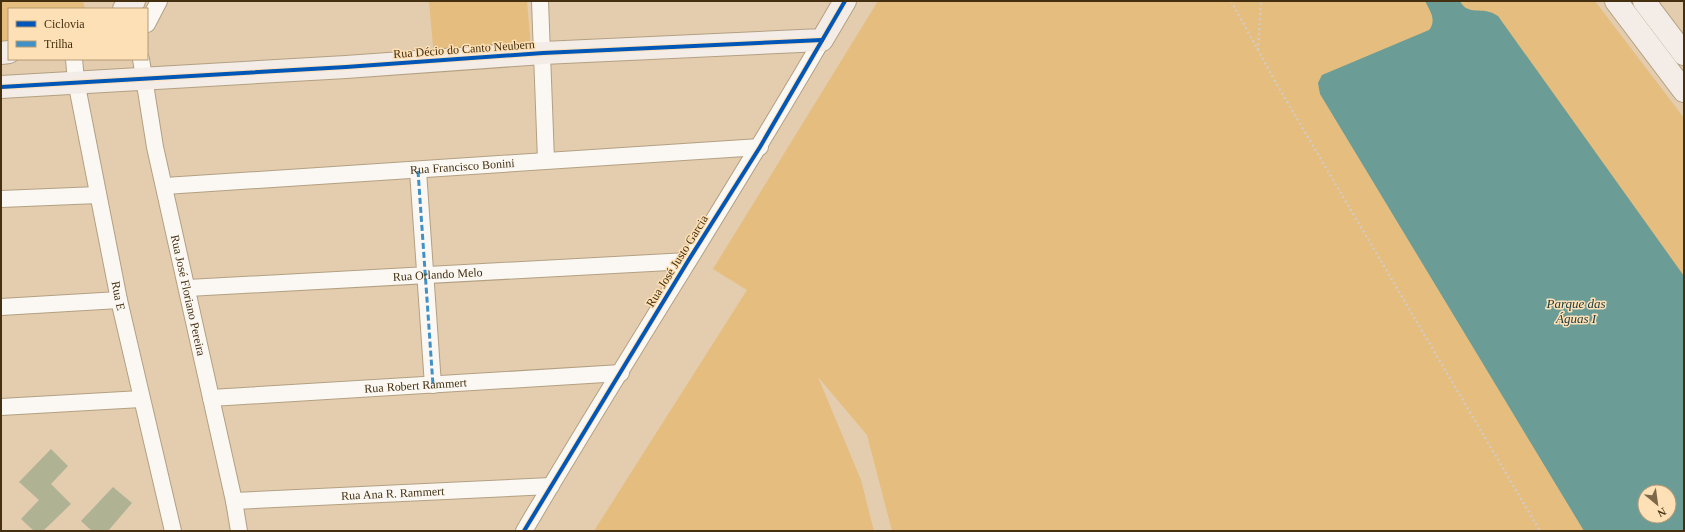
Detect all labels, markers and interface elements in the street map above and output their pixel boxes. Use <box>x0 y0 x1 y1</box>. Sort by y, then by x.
legend <box>8 8 148 60</box>
text: Ciclovia <box>44 17 85 31</box>
text: Trilha <box>44 37 74 51</box>
street label: Rua Décio do Canto Neubern <box>393 37 535 61</box>
street label: Rua Francisco Bonini <box>410 156 516 177</box>
street label: Rua José Justo Garcia <box>643 212 711 310</box>
street label: Rua José Floriano Pereira <box>168 233 209 358</box>
street label: Rua Orlando Melo <box>392 265 483 284</box>
street label: Rua E <box>108 280 128 312</box>
water label: Parque das Águas I <box>1545 296 1606 326</box>
street label: Rua Robert Rammert <box>364 375 468 396</box>
street label: Rua Ana R. Rammert <box>341 484 445 503</box>
north arrow <box>1637 484 1677 524</box>
text: N <box>1655 506 1668 520</box>

